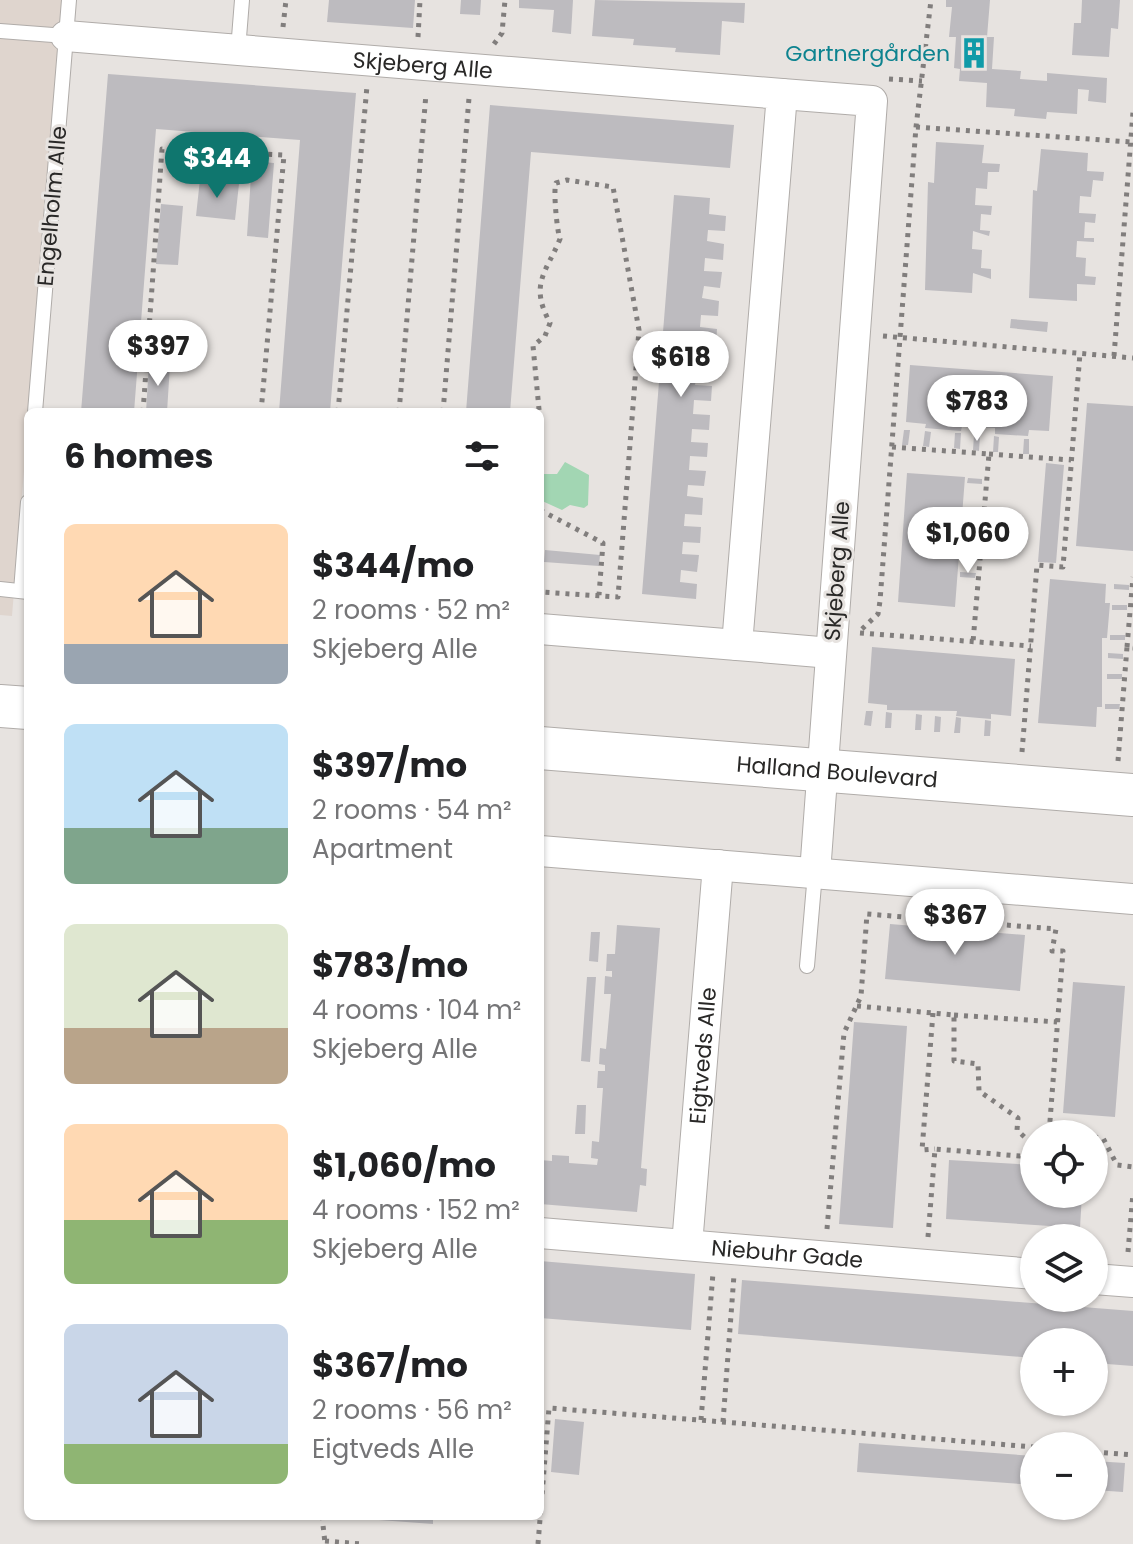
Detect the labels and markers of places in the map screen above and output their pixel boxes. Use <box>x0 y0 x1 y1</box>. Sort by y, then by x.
building icon: Gartnergården <box>957 36 991 70</box>
place label: Gartnergården <box>785 38 950 69</box>
pin: $344 <box>170 132 264 200</box>
pin: $397 <box>111 320 205 388</box>
pin: $618 <box>634 331 728 399</box>
pin: $783 <box>930 375 1024 443</box>
pin: $1,060 <box>903 507 1033 575</box>
pin: $367 <box>908 889 1002 957</box>

